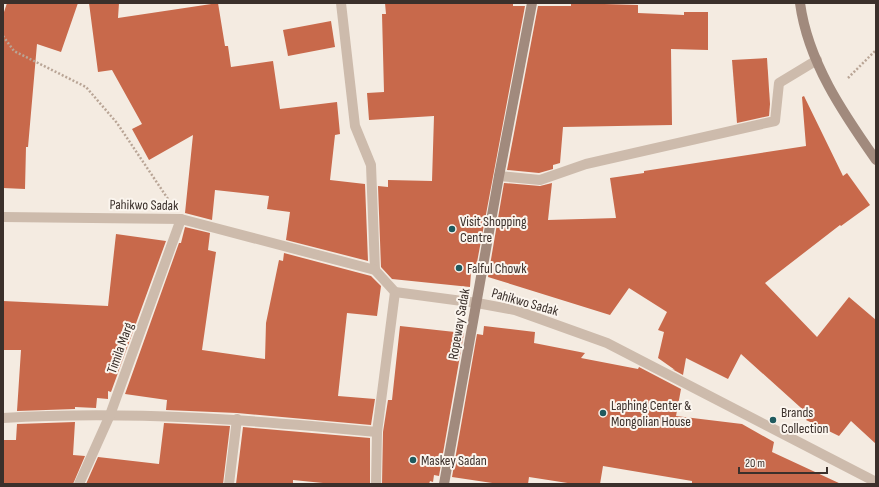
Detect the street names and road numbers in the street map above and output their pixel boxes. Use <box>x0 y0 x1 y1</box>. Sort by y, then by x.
street label: Pahikwo Sadak <box>109 196 179 214</box>
street label: Pahikwo Sadak <box>490 284 561 320</box>
street label: Ropeway Sadak <box>444 286 474 361</box>
street label: Timila Marg <box>103 320 137 376</box>

